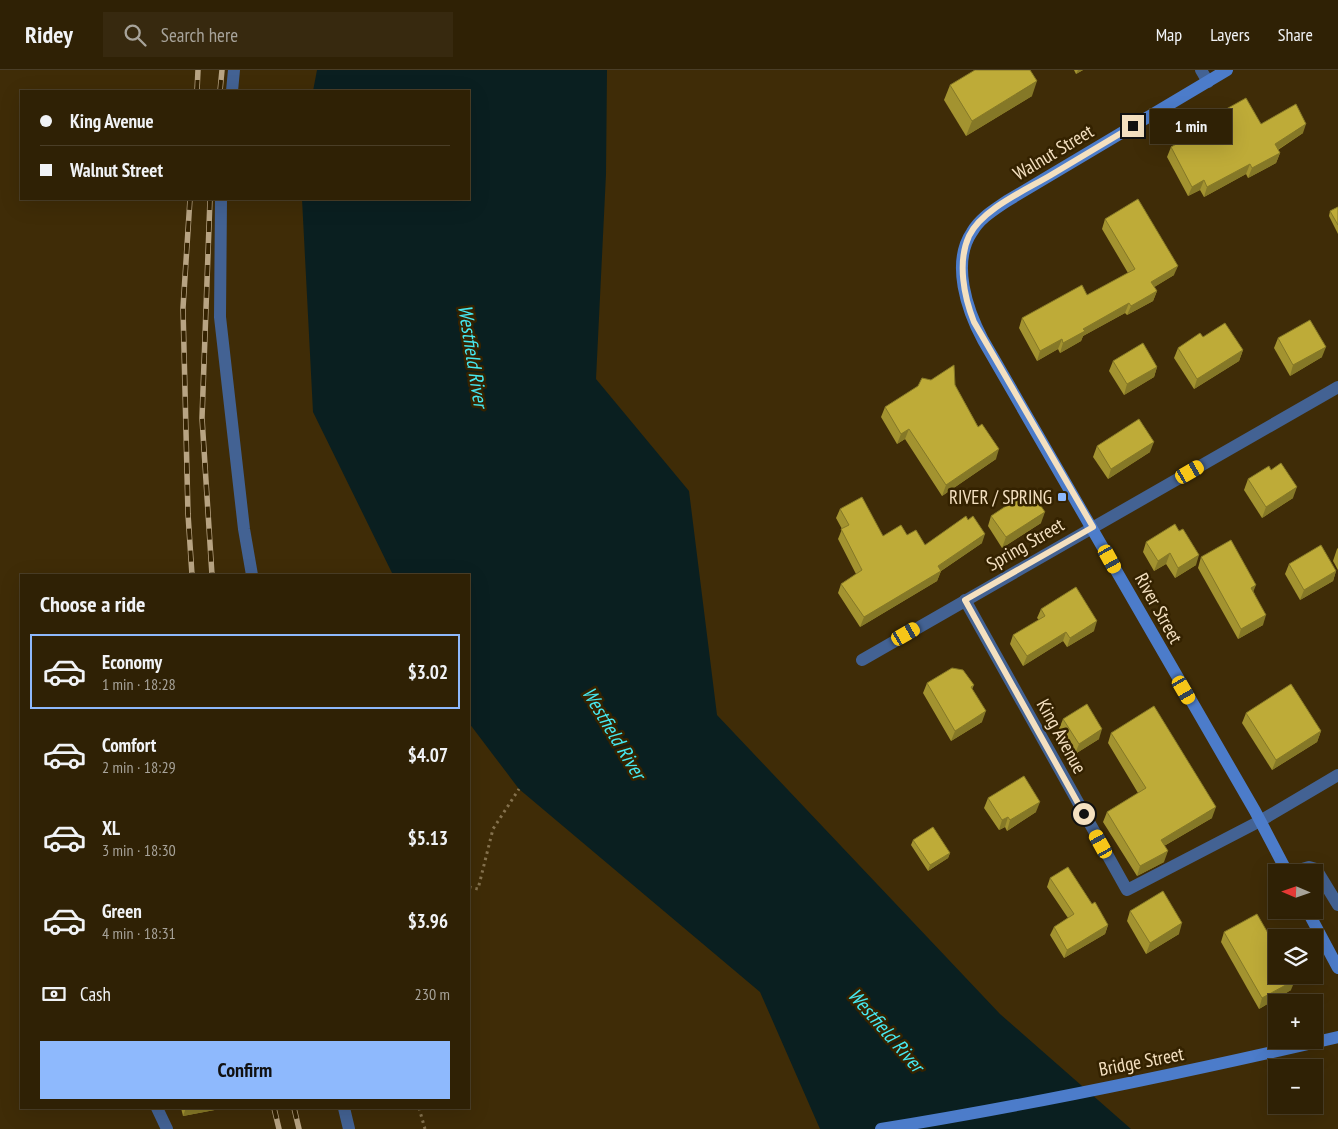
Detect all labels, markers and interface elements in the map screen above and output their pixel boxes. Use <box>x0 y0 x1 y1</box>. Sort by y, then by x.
search box <box>103 12 453 57</box>
text: Ridey <box>25 19 73 50</box>
icon: search <box>121 21 149 49</box>
text: Search here <box>161 23 238 47</box>
text: Map <box>1156 23 1182 46</box>
text: Layers <box>1210 23 1250 46</box>
text: Share <box>1278 23 1313 46</box>
callout: 1 min <box>1150 108 1233 144</box>
text: King Avenue <box>70 109 154 133</box>
route end <box>1122 115 1144 137</box>
text: 1 min <box>1175 116 1207 136</box>
street label: Walnut Street <box>1009 118 1098 185</box>
text: Walnut Street <box>70 158 163 182</box>
water label: Westfield River <box>452 303 494 412</box>
car <box>1173 458 1206 486</box>
place label: RIVER / SPRING <box>949 485 1052 509</box>
marker: RIVER / SPRING <box>1056 491 1068 503</box>
street label: Spring Street <box>982 512 1069 576</box>
car <box>1096 542 1123 576</box>
street label: River Street <box>1130 568 1189 648</box>
text: Choose a ride <box>40 590 145 618</box>
car <box>889 620 922 648</box>
icon: car <box>42 649 87 694</box>
text: Economy <box>102 650 162 674</box>
text: $3.02 <box>408 660 448 684</box>
car <box>1170 673 1197 707</box>
text: 1 min · 18:28 <box>102 674 176 694</box>
water label: Westfield River <box>576 682 653 786</box>
street label: King Avenue <box>1032 694 1092 778</box>
icon: car <box>42 732 87 777</box>
text: Comfort <box>102 733 156 757</box>
text: $4.07 <box>408 743 448 767</box>
text: 2 min · 18:29 <box>102 757 176 777</box>
route start <box>1073 803 1095 825</box>
icon: car <box>42 815 87 860</box>
text: XL <box>102 816 120 840</box>
text: $5.13 <box>408 826 448 850</box>
car <box>1087 827 1114 861</box>
text: 3 min · 18:30 <box>102 840 176 860</box>
north arrow <box>1268 864 1322 919</box>
map controls <box>1268 864 1323 1114</box>
icon: car <box>42 898 87 943</box>
text: Green <box>102 899 142 923</box>
text: $3.96 <box>408 909 448 933</box>
text: 4 min · 18:31 <box>102 923 176 943</box>
button: layers <box>1268 929 1323 984</box>
icon: cash <box>40 980 68 1008</box>
text: Cash <box>80 982 111 1006</box>
water label: Westfield River <box>842 983 931 1079</box>
text: 230 m <box>415 984 450 1004</box>
button: + <box>1268 994 1323 1049</box>
button: Confirm <box>40 1041 450 1099</box>
street label: Bridge Street <box>1097 1041 1186 1081</box>
button: − <box>1268 1059 1323 1114</box>

